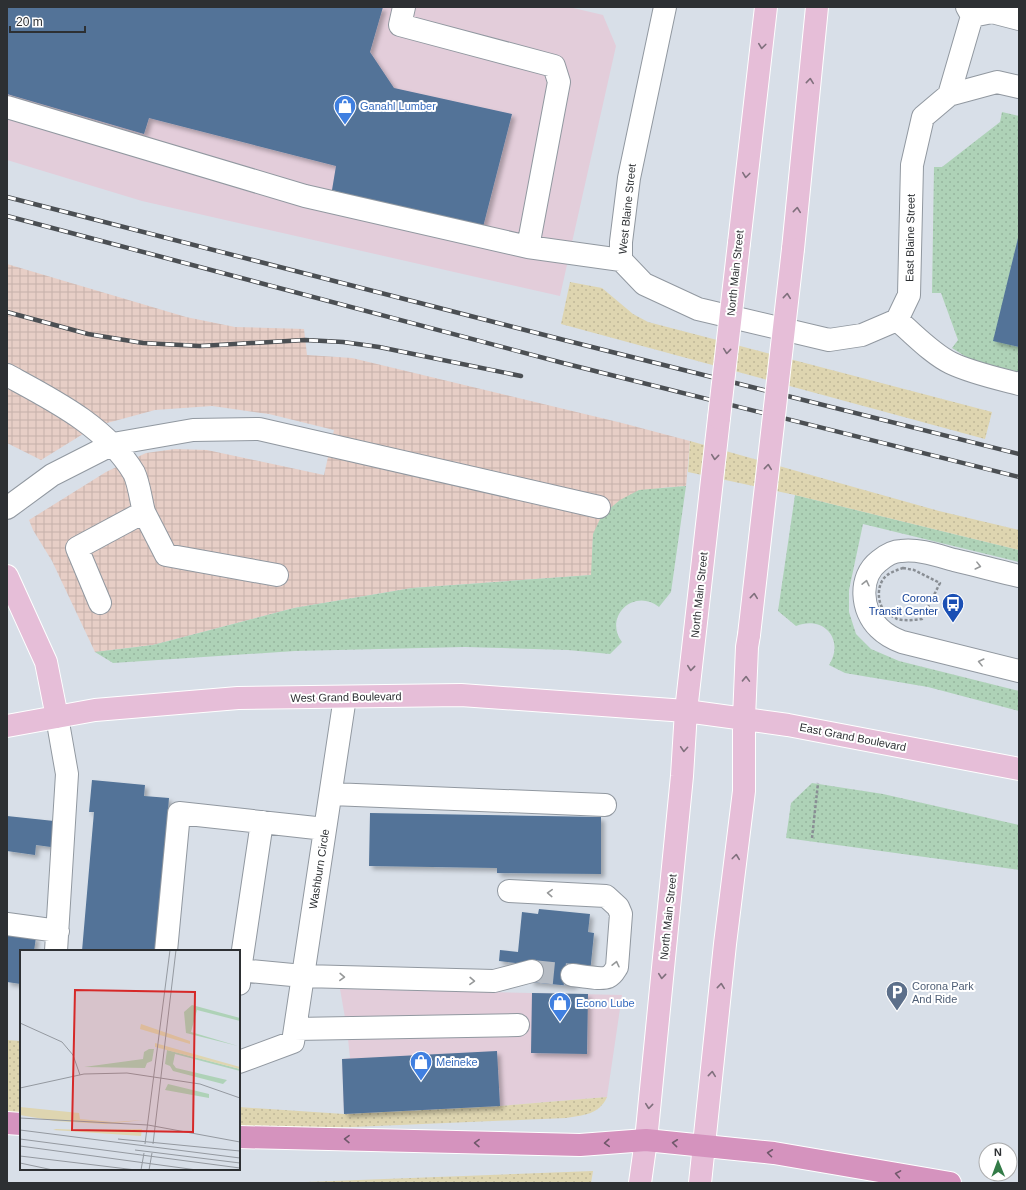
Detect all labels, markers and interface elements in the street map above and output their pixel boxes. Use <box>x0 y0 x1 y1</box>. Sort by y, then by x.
scale bar <box>10 8 85 34</box>
text: 20 m <box>16 15 43 29</box>
one-way arrow <box>757 43 766 49</box>
one-way arrow <box>805 78 814 84</box>
shop icon: Ganahl Lumber <box>332 93 358 126</box>
place label: Ganahl Lumber <box>360 100 436 112</box>
street label: West Blaine Street <box>616 163 638 255</box>
one-way arrow <box>742 172 751 178</box>
street label: East Blaine Street <box>903 194 917 282</box>
one-way arrow <box>792 207 801 213</box>
street label: North Main Street <box>725 230 745 316</box>
one-way arrow <box>783 293 792 299</box>
one-way arrow <box>722 348 731 354</box>
one-way arrow <box>711 454 720 460</box>
one-way arrow <box>763 464 772 470</box>
street label: North Main Street <box>689 552 709 638</box>
one-way arrow <box>975 561 981 569</box>
one-way arrow <box>861 580 869 586</box>
bus stop icon: Corona Transit Center <box>940 591 966 624</box>
place label: Corona Transit Center <box>869 592 939 617</box>
one-way arrow <box>749 593 758 599</box>
one-way arrow <box>978 658 984 666</box>
one-way arrow <box>687 665 696 671</box>
one-way arrow <box>742 676 750 682</box>
street label: West Grand Boulevard <box>290 690 402 704</box>
street label: East Grand Boulevard <box>799 721 907 753</box>
one-way arrow <box>679 746 688 753</box>
street label: Washburn Circle <box>307 828 331 910</box>
one-way arrow <box>731 854 740 860</box>
street label: North Main Street <box>658 874 678 960</box>
one-way arrow <box>547 889 553 898</box>
inset map <box>20 950 240 1170</box>
one-way arrow <box>612 960 620 967</box>
one-way arrow <box>339 973 345 981</box>
one-way arrow <box>658 973 667 979</box>
one-way arrow <box>469 977 475 985</box>
parking icon: Corona Park And Ride <box>884 979 910 1012</box>
place label: Corona Park And Ride <box>912 980 974 1005</box>
one-way arrow <box>716 983 725 990</box>
shop icon: Econo Lube <box>547 990 573 1023</box>
place label: Econo Lube <box>576 997 635 1009</box>
shop icon: Meineke <box>408 1049 434 1082</box>
place label: Meineke <box>436 1056 478 1068</box>
one-way arrow <box>707 1071 716 1077</box>
one-way arrow <box>645 1103 654 1109</box>
one-way arrow <box>344 1135 350 1144</box>
one-way arrow <box>474 1138 480 1147</box>
one-way arrow <box>604 1139 610 1148</box>
one-way arrow <box>672 1139 678 1148</box>
north arrow <box>978 1142 1018 1182</box>
text: N <box>994 1146 1002 1158</box>
one-way arrow <box>767 1148 773 1157</box>
one-way arrow <box>895 1170 901 1179</box>

